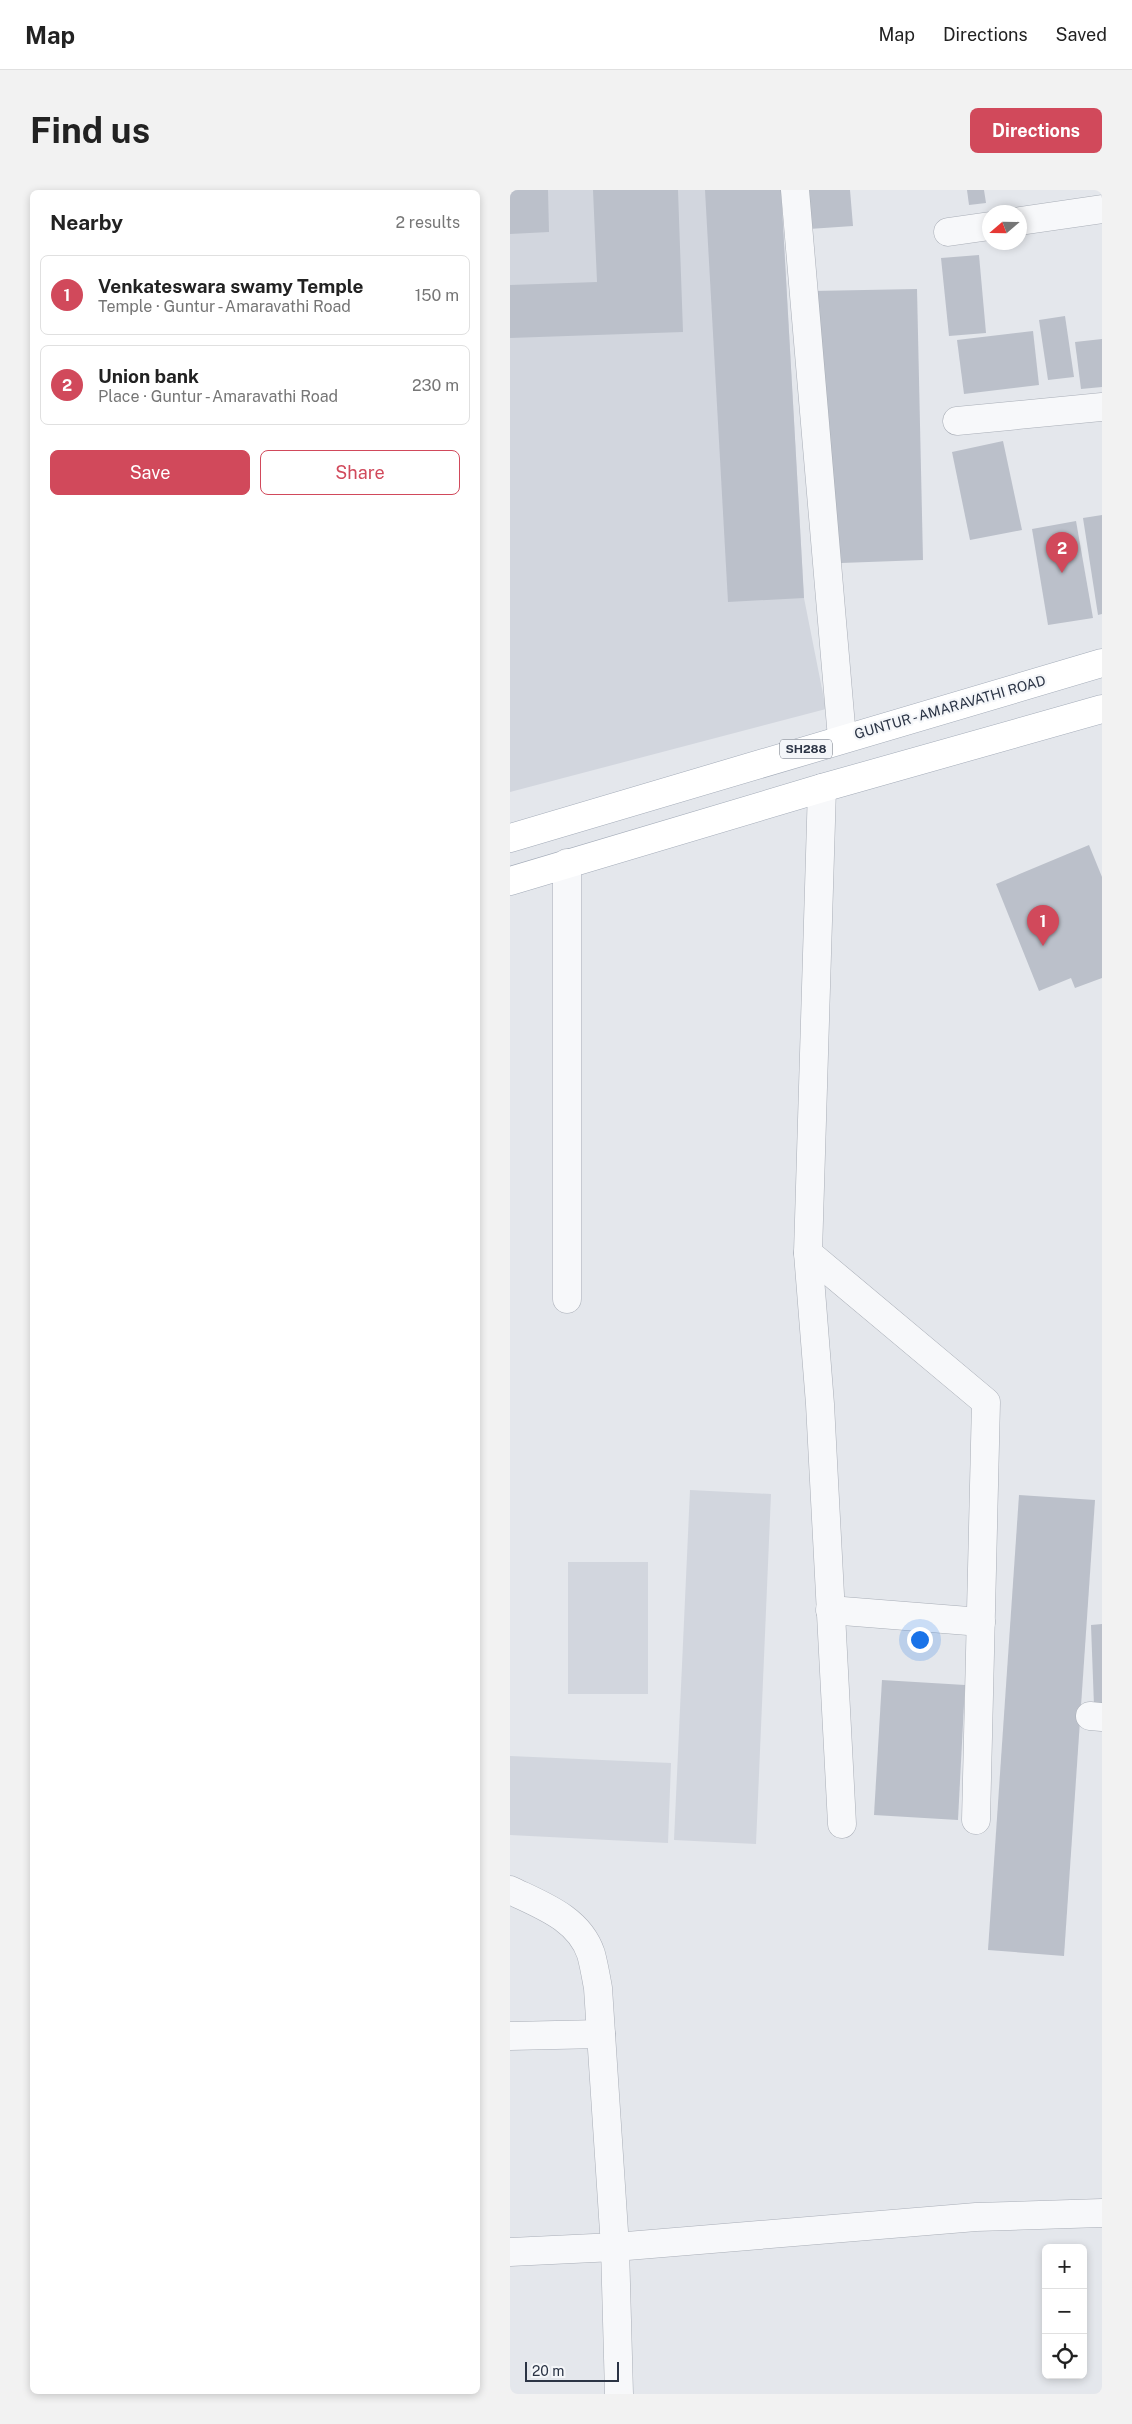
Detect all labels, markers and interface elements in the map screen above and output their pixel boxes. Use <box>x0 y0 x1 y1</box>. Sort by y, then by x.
text: Map <box>25 21 75 49</box>
text: Map <box>878 24 915 45</box>
text: Directions <box>943 24 1028 45</box>
text: Saved <box>1056 24 1107 45</box>
button: Directions <box>970 108 1102 153</box>
text: Find us <box>30 110 150 151</box>
north arrow <box>982 205 1027 250</box>
text: Nearby <box>50 210 123 235</box>
text: 2 results <box>395 213 460 232</box>
text: Venkateswara swamy Temple <box>98 275 363 297</box>
text: 1 <box>64 286 70 305</box>
text: 150 m <box>415 286 459 305</box>
text: Temple · Guntur - Amaravathi Road <box>98 297 351 316</box>
text: Union bank <box>98 365 199 387</box>
text: 2 <box>62 376 72 395</box>
text: 230 m <box>412 376 459 395</box>
text: Place · Guntur - Amaravathi Road <box>98 387 338 406</box>
button: Save <box>50 450 250 495</box>
button: Share <box>260 450 460 495</box>
pin: 2 <box>1046 532 1078 573</box>
street label: GUNTUR - AMARAVATHI ROAD <box>853 672 1047 742</box>
road number: SH288 <box>780 740 832 758</box>
pin: 1 <box>1027 905 1059 946</box>
your location <box>907 1627 933 1653</box>
map controls <box>1042 2244 1087 2379</box>
button: + <box>1042 2244 1087 2289</box>
button: − <box>1042 2289 1087 2334</box>
button: locate <box>1042 2334 1087 2379</box>
scale bar <box>525 2359 619 2382</box>
text: 20 m <box>532 2363 564 2379</box>

